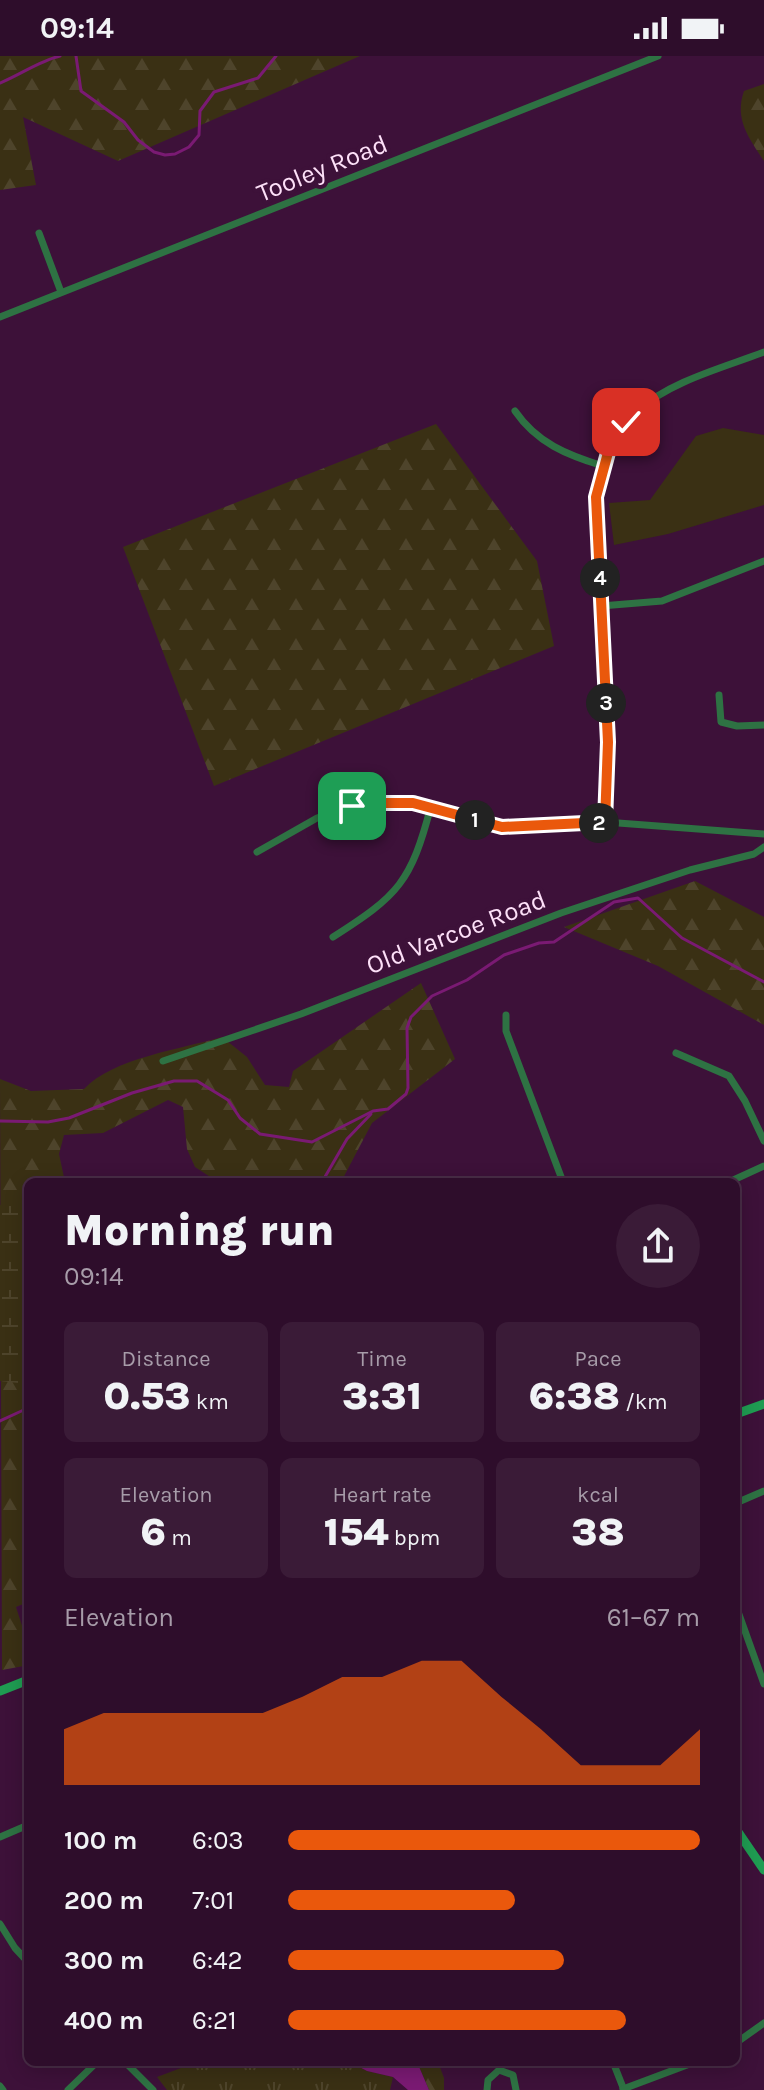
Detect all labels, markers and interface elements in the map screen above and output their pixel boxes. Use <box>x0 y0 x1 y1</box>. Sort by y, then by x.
text: 09:14 <box>40 10 114 46</box>
street label: Tooley Road <box>252 128 392 209</box>
pin <box>592 388 660 456</box>
icon: check <box>604 400 648 444</box>
pin: 4 <box>580 558 620 598</box>
text: 4 <box>593 565 607 591</box>
pin: 3 <box>586 683 626 723</box>
text: 3 <box>599 690 613 716</box>
pin <box>318 772 386 840</box>
icon: arrive <box>330 784 374 828</box>
pin: 1 <box>455 800 495 840</box>
pin: 2 <box>579 803 619 843</box>
text: 1 <box>471 807 479 833</box>
text: 2 <box>592 810 606 836</box>
street label: Old Varcoe Road <box>362 884 550 981</box>
button: share <box>616 1204 700 1288</box>
text: Morning run <box>64 1205 335 1256</box>
text: 09:14 <box>64 1261 124 1292</box>
text: Distance <box>122 1346 210 1372</box>
text: Time <box>357 1346 407 1372</box>
text: Pace <box>575 1346 621 1372</box>
text: 0.53 <box>103 1372 191 1419</box>
text: 3:31 <box>342 1372 422 1419</box>
text: 6:38 <box>528 1372 620 1419</box>
text: km <box>191 1389 229 1415</box>
text: /km <box>620 1389 668 1415</box>
text: Elevation <box>119 1482 213 1508</box>
text: Heart rate <box>332 1482 432 1508</box>
text: kcal <box>577 1482 619 1508</box>
text: 6 <box>140 1508 166 1555</box>
text: 154 <box>324 1508 389 1555</box>
text: 38 <box>571 1508 625 1555</box>
text: m <box>166 1525 192 1551</box>
text: bpm <box>389 1525 440 1551</box>
text: Elevation <box>64 1602 174 1633</box>
text: 61–67 m <box>607 1602 700 1633</box>
text: 100 m <box>64 1825 137 1856</box>
text: 6:03 <box>192 1825 244 1856</box>
text: 200 m <box>64 1885 144 1916</box>
text: 7:01 <box>192 1885 234 1916</box>
text: 300 m <box>64 1945 144 1976</box>
text: 6:42 <box>192 1945 242 1976</box>
text: 400 m <box>64 2005 144 2036</box>
text: 6:21 <box>192 2005 237 2036</box>

